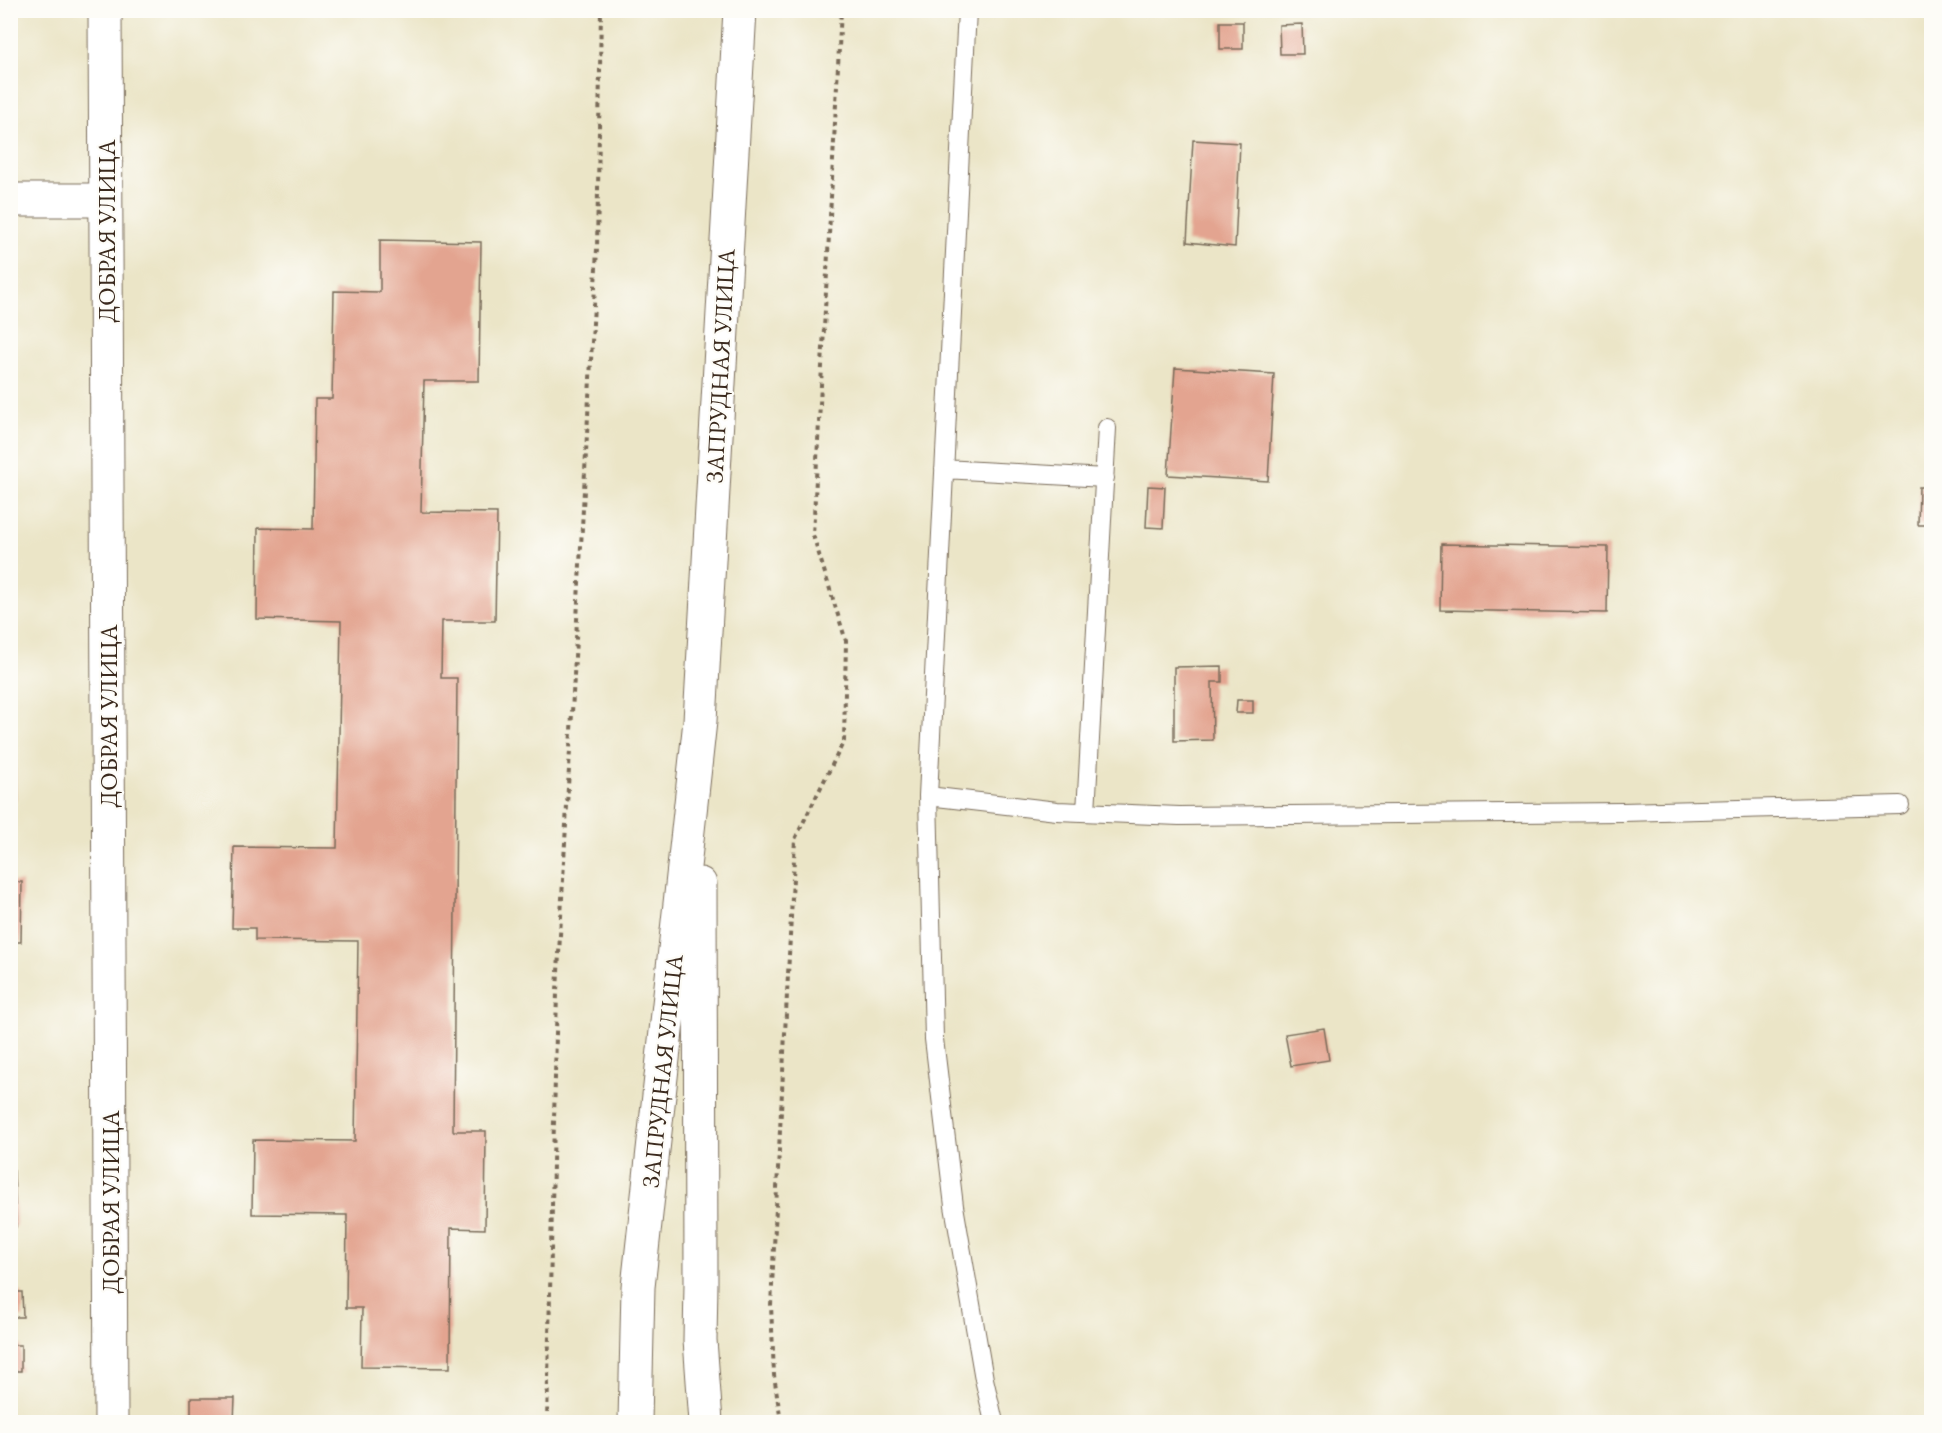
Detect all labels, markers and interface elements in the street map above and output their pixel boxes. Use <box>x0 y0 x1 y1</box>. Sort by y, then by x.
street label: ДОБРАЯ УЛИЦА <box>91 139 122 323</box>
street label: ЗАПРУДНАЯ УЛИЦА <box>698 248 742 484</box>
street label: ДОБРАЯ УЛИЦА <box>93 624 124 808</box>
street label: ЗАПРУДНАЯ УЛИЦА <box>634 952 690 1189</box>
street label: ДОБРАЯ УЛИЦА <box>95 1110 126 1294</box>

